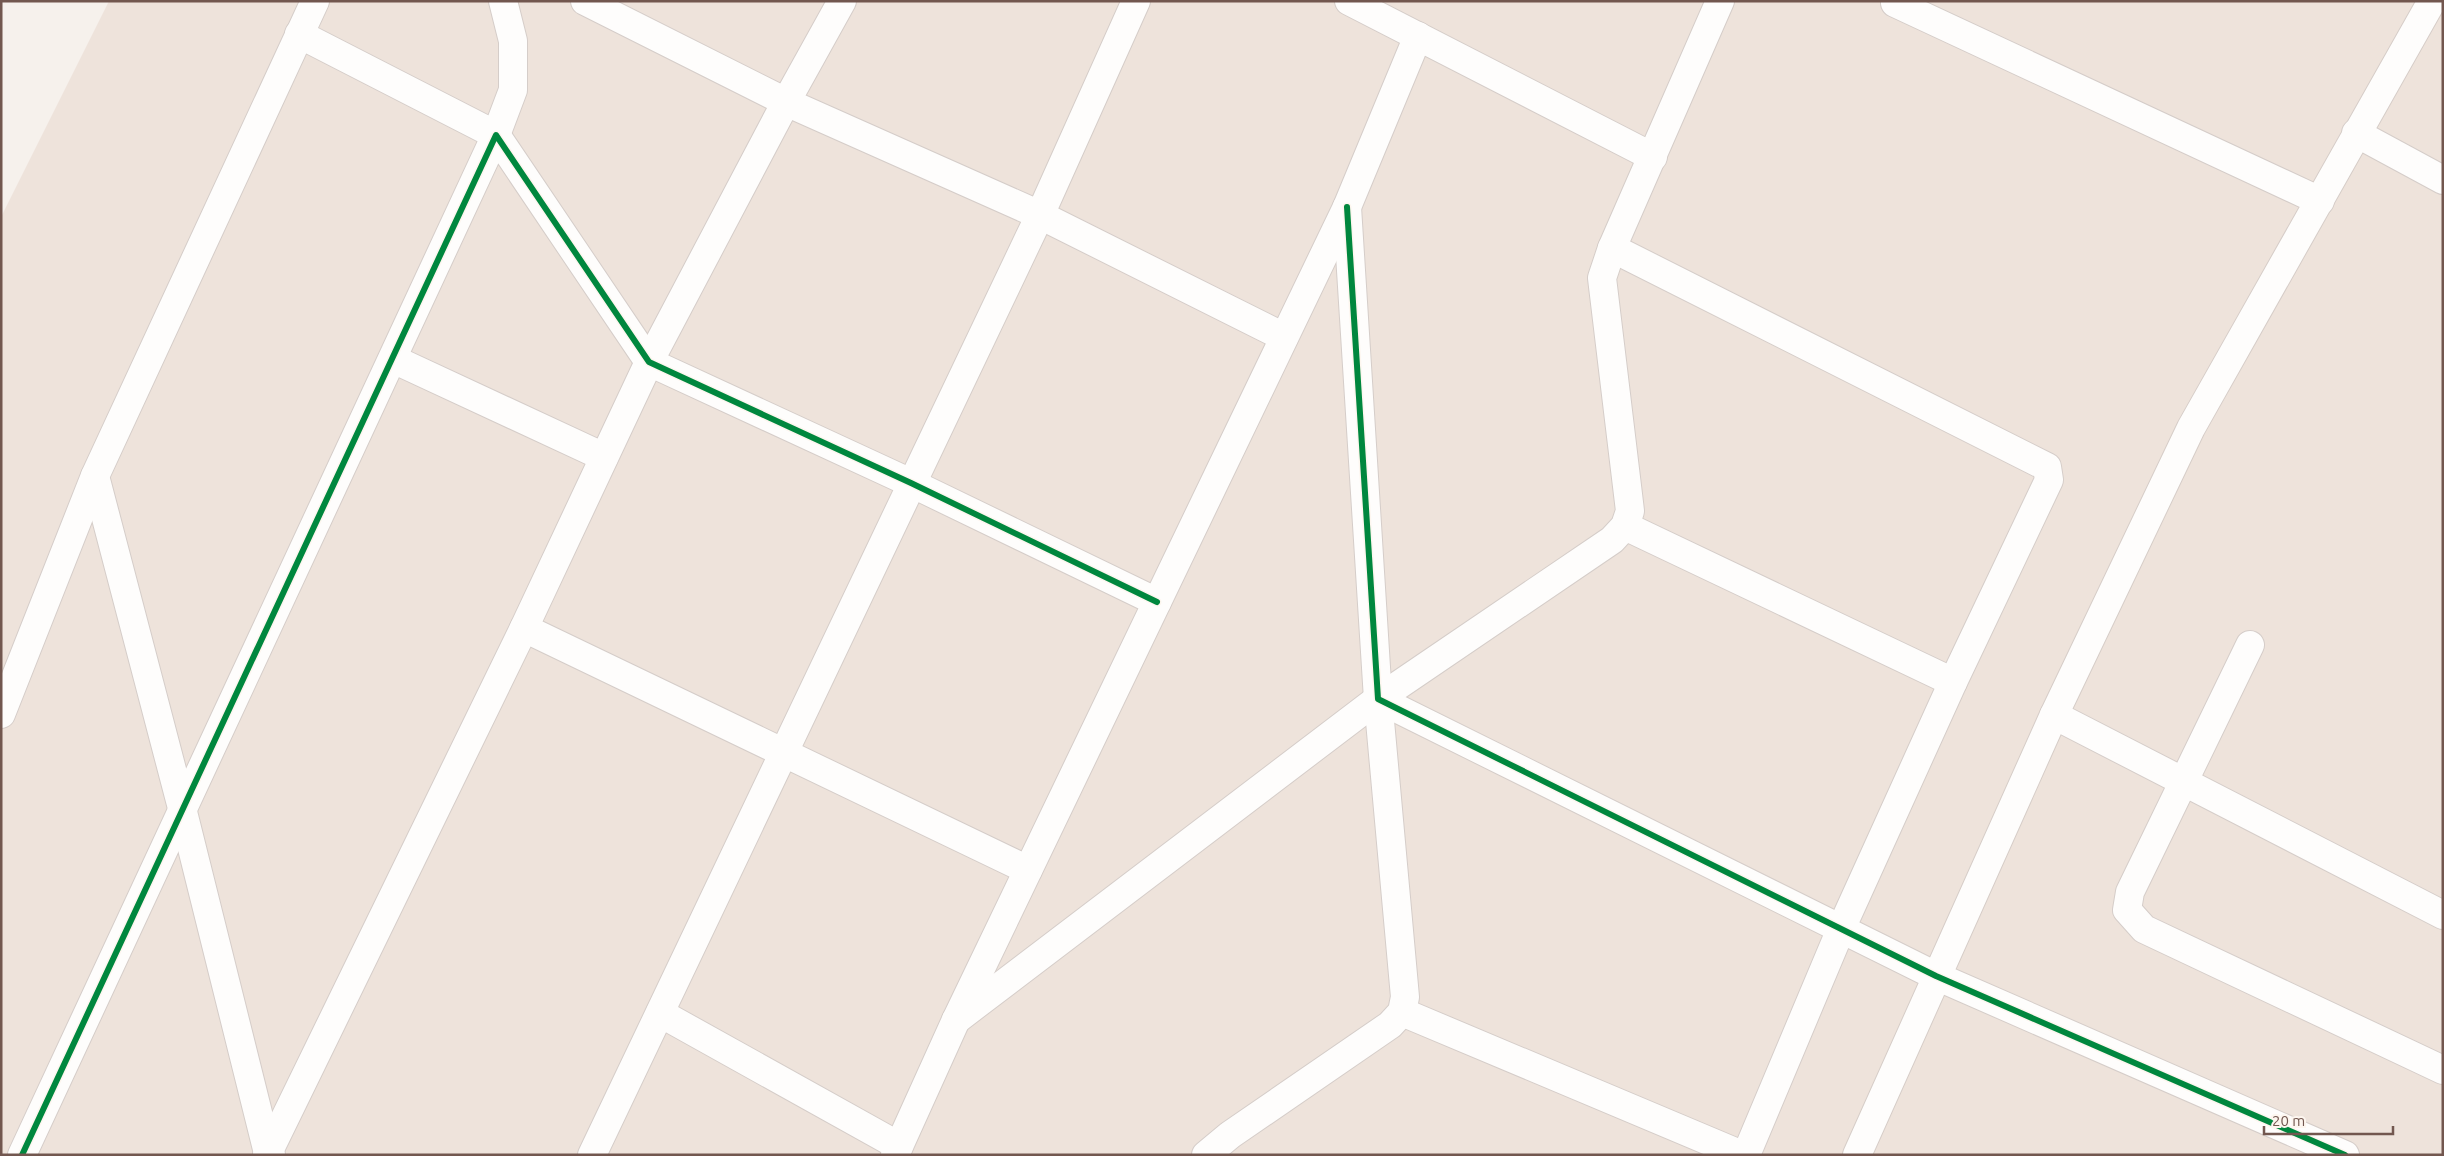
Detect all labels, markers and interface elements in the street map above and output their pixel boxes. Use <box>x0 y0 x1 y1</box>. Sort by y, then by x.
scale bar <box>2264 1104 2393 1136</box>
text: 20 m <box>2272 1112 2305 1129</box>

